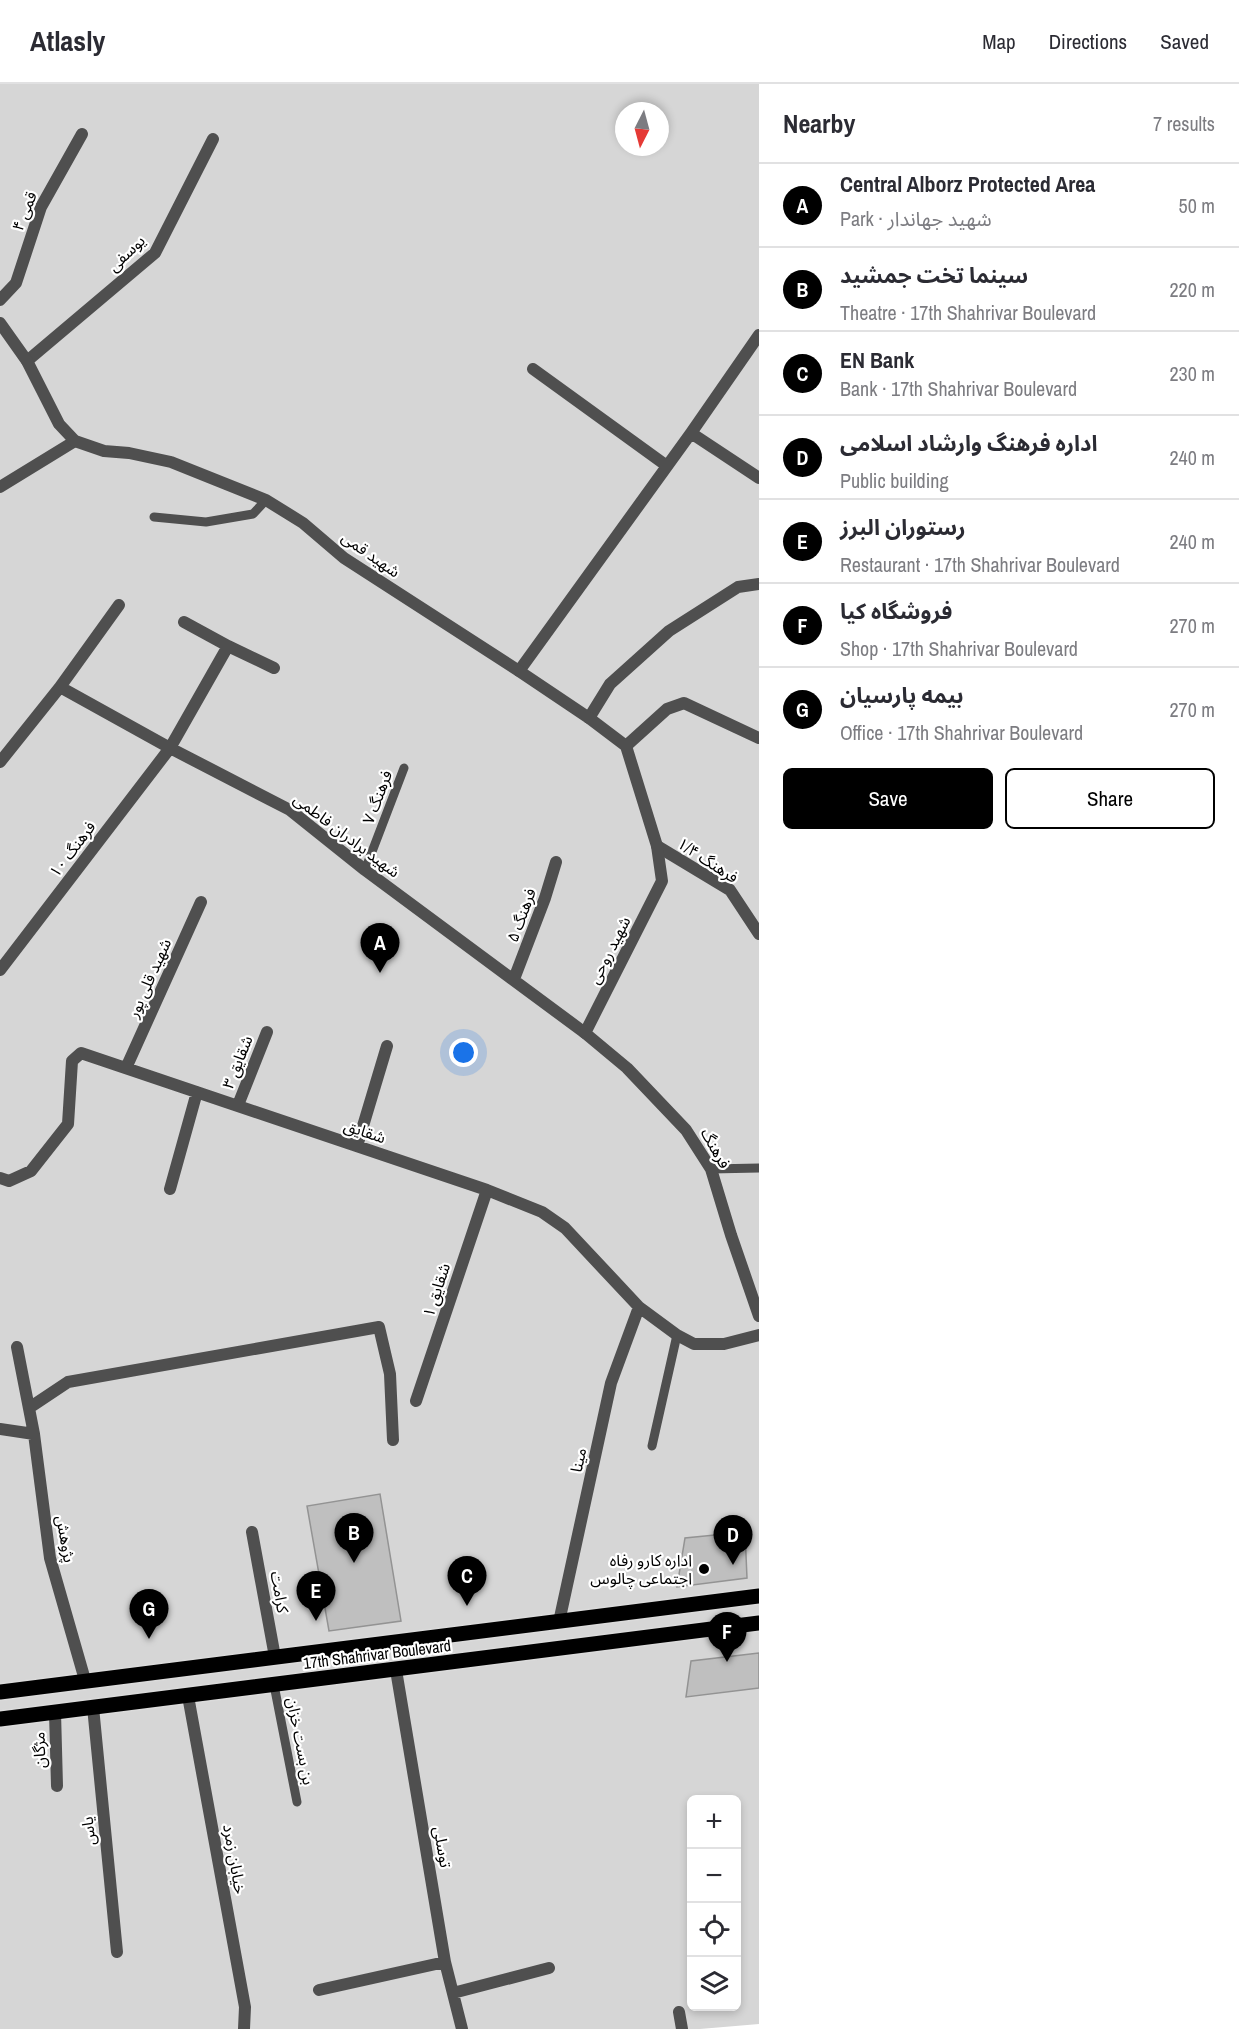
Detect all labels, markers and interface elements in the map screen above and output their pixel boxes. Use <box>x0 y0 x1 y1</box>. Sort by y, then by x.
text: Atlasly <box>30 22 105 60</box>
text: Map <box>982 27 1016 56</box>
text: Directions <box>1049 27 1127 56</box>
text: Saved <box>1160 27 1209 56</box>
north arrow <box>615 102 669 156</box>
text: Nearby <box>783 106 855 141</box>
text: 7 results <box>1153 110 1215 137</box>
text: Central Alborz Protected Area <box>840 169 1095 199</box>
street label: قمی ۴ <box>6 188 42 234</box>
text: A <box>797 192 808 219</box>
text: 50 m <box>1179 192 1215 219</box>
text: Park · شهید جهاندار <box>840 205 992 232</box>
street label: یوسفی <box>102 230 150 276</box>
text: سینما تخت جمشید <box>840 260 1028 290</box>
text: B <box>797 276 808 303</box>
text: 220 m <box>1169 276 1215 303</box>
text: Theatre · 17th Shahrivar Boulevard <box>840 299 1096 326</box>
text: EN Bank <box>840 345 914 375</box>
text: C <box>797 360 808 387</box>
text: 230 m <box>1169 360 1215 387</box>
text: Bank · 17th Shahrivar Boulevard <box>840 375 1077 402</box>
text: اداره فرهنگ وارشاد اسلامی <box>840 428 1097 458</box>
text: D <box>797 444 808 471</box>
text: 240 m <box>1169 444 1215 471</box>
text: Public building <box>840 467 949 494</box>
text: رستوران البرز <box>840 512 965 542</box>
street label: شهید قمی <box>337 526 405 582</box>
text: E <box>797 528 808 555</box>
text: 240 m <box>1169 528 1215 555</box>
text: Restaurant · 17th Shahrivar Boulevard <box>840 551 1120 578</box>
text: فروشگاه کیا <box>840 596 952 626</box>
text: F <box>797 612 808 639</box>
text: 270 m <box>1169 612 1215 639</box>
text: Shop · 17th Shahrivar Boulevard <box>840 635 1078 662</box>
text: بیمه پارسیان <box>840 680 963 710</box>
text: G <box>796 696 809 723</box>
text: 270 m <box>1169 696 1215 723</box>
text: Office · 17th Shahrivar Boulevard <box>840 719 1083 746</box>
street label: فرهنگ ۷ <box>357 767 397 827</box>
button: Save <box>783 768 993 829</box>
button: Share <box>1005 768 1215 829</box>
street label: شهید برادران فاطمی <box>289 788 405 882</box>
street label: فرهنگ ۱۰ <box>44 816 100 882</box>
street label: فرهنگ ۱/۴ <box>673 832 743 888</box>
street label: فرهنگ ۵ <box>501 885 541 945</box>
street label: شهید روحی <box>583 912 635 988</box>
pin: A <box>360 924 400 973</box>
street label: شهید قلی پور <box>121 935 176 1022</box>
street label: شقایق ۳ <box>216 1032 258 1092</box>
your location <box>449 1038 478 1067</box>
street label: شقایق <box>341 1114 389 1148</box>
street label: فرهنگ <box>696 1124 736 1172</box>
street label: شقایق ۱ <box>417 1260 455 1320</box>
street label: مینا <box>565 1446 591 1474</box>
street label: پژوهش <box>51 1514 81 1564</box>
pin: B <box>334 1514 374 1563</box>
pin: D <box>714 1516 752 1565</box>
place label: اداره کارو رفاه اجتماعی چالوس <box>590 1549 692 1589</box>
pin: C <box>448 1556 486 1606</box>
marker: اداره کارو رفاه اجتماعی چالوس <box>697 1562 711 1576</box>
street label: کرامت <box>266 1569 295 1615</box>
pin: E <box>296 1572 336 1621</box>
pin: G <box>130 1590 168 1639</box>
pin: F <box>708 1612 746 1662</box>
street label: 17th Shahrivar Boulevard <box>302 1634 452 1674</box>
street label: بن بست خزان <box>282 1695 320 1787</box>
street label: مژگان <box>27 1731 51 1769</box>
map controls <box>687 1795 741 2011</box>
button: + <box>687 1795 741 1849</box>
street label: یاس <box>76 1816 100 1846</box>
street label: خیابان زمرد <box>218 1822 252 1896</box>
street label: توسلی <box>429 1825 457 1870</box>
button: − <box>687 1849 741 1903</box>
button: locate <box>687 1903 741 1957</box>
button: layers <box>687 1957 741 2011</box>

